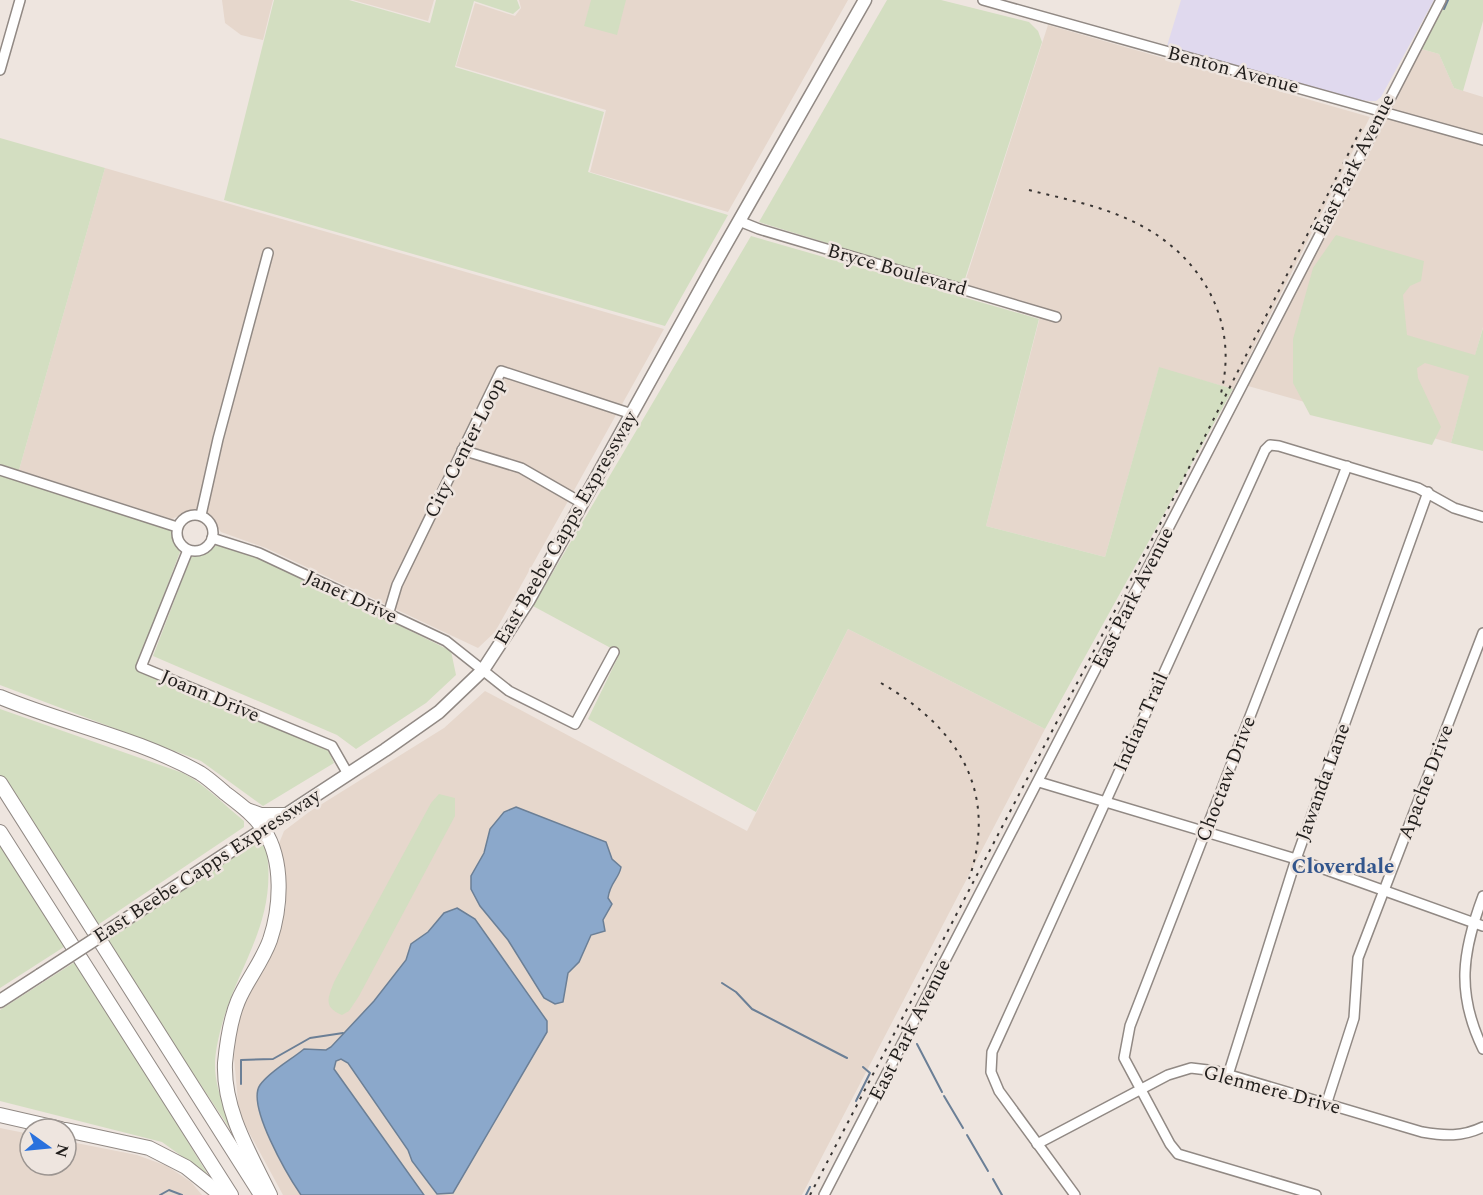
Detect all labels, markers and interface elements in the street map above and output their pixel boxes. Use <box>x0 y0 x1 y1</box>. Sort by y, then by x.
street label: Benton Avenue <box>1164 38 1302 102</box>
street label: East Park Avenue <box>1305 89 1403 241</box>
street label: Bryce Boulevard <box>823 236 971 304</box>
street label: City Center Loop <box>417 373 513 523</box>
street label: East Beebe Capps Expressway <box>487 404 646 651</box>
street label: East Park Avenue <box>1084 522 1182 674</box>
street label: Janet Drive <box>300 562 402 632</box>
street label: Joann Drive <box>156 662 264 730</box>
street label: Indian Trail <box>1106 667 1176 777</box>
street label: Choctaw Drive <box>1188 712 1264 846</box>
street label: Jawanda Lane <box>1288 719 1358 845</box>
street label: Apache Drive <box>1390 720 1462 844</box>
street label: East Beebe Capps Expressway <box>87 780 328 951</box>
district label: Cloverdale <box>1292 851 1394 883</box>
street label: East Park Avenue <box>861 954 959 1106</box>
street label: Glenmere Drive <box>1200 1057 1344 1123</box>
north arrow <box>18 1117 78 1177</box>
text: N <box>48 1141 75 1160</box>

